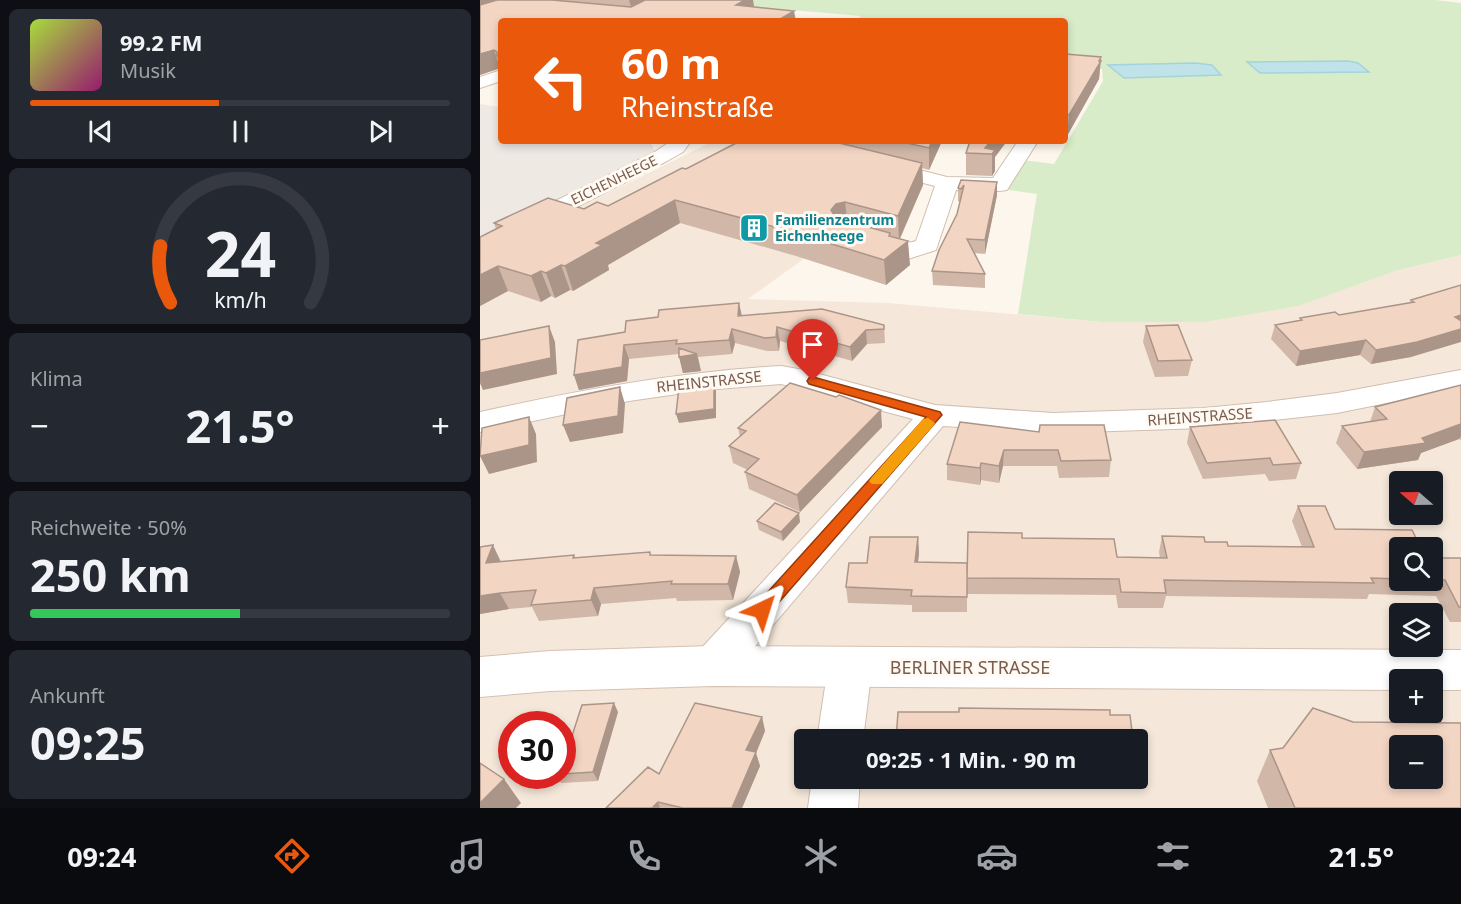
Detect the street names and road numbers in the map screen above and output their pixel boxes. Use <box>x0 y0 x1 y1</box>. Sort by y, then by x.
street label: EICHENHEEGE <box>567 150 660 209</box>
street label: RHEINSTRASSE <box>655 366 762 396</box>
street label: RHEINSTRASSE <box>1147 402 1253 430</box>
street label: BERLINER STRASSE <box>890 655 1050 679</box>

